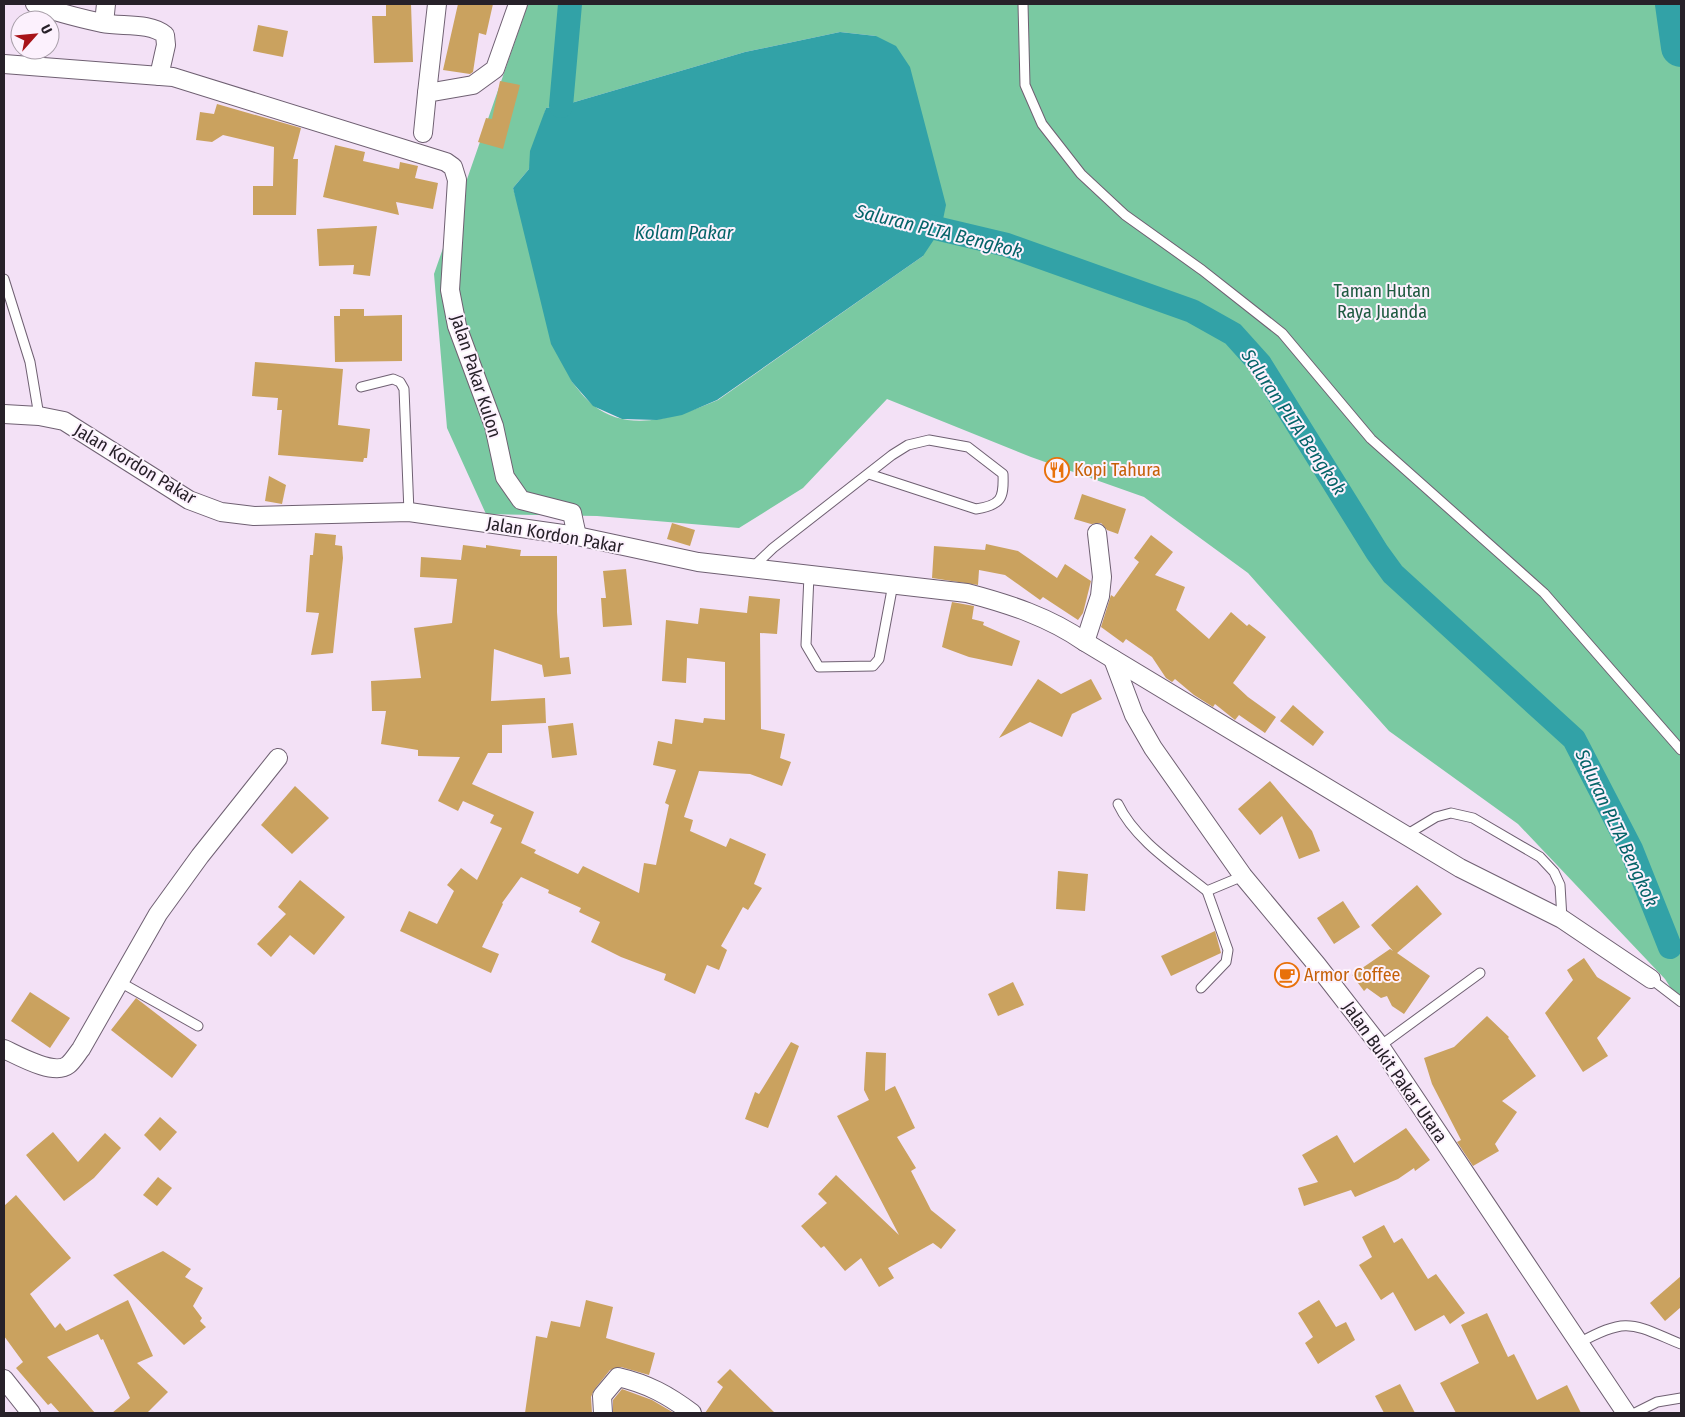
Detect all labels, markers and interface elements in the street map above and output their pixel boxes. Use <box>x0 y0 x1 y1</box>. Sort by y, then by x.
north arrow <box>10 10 60 60</box>
text: U <box>37 22 56 37</box>
water label: Saluran PLTA Bengkok <box>852 199 1025 263</box>
water label: Kolam Pakar <box>635 221 735 244</box>
park label: Taman Hutan Raya Juanda <box>1333 280 1431 323</box>
street label: Jalan Pakar Kulon <box>446 312 506 440</box>
water label: Saluran PLTA Bengkok <box>1236 344 1351 499</box>
street label: Jalan Kordon Pakar <box>70 419 201 509</box>
restaurant icon: Kopi Tahura <box>1044 457 1070 483</box>
place label: Kopi Tahura <box>1074 459 1161 481</box>
street label: Jalan Kordon Pakar <box>485 512 626 558</box>
water label: Saluran PLTA Bengkok <box>1570 745 1664 910</box>
cafe icon: Armor Coffee <box>1274 962 1300 988</box>
place label: Armor Coffee <box>1304 964 1401 986</box>
street label: Jalan Bukit Pakar Utara <box>1338 997 1452 1147</box>

